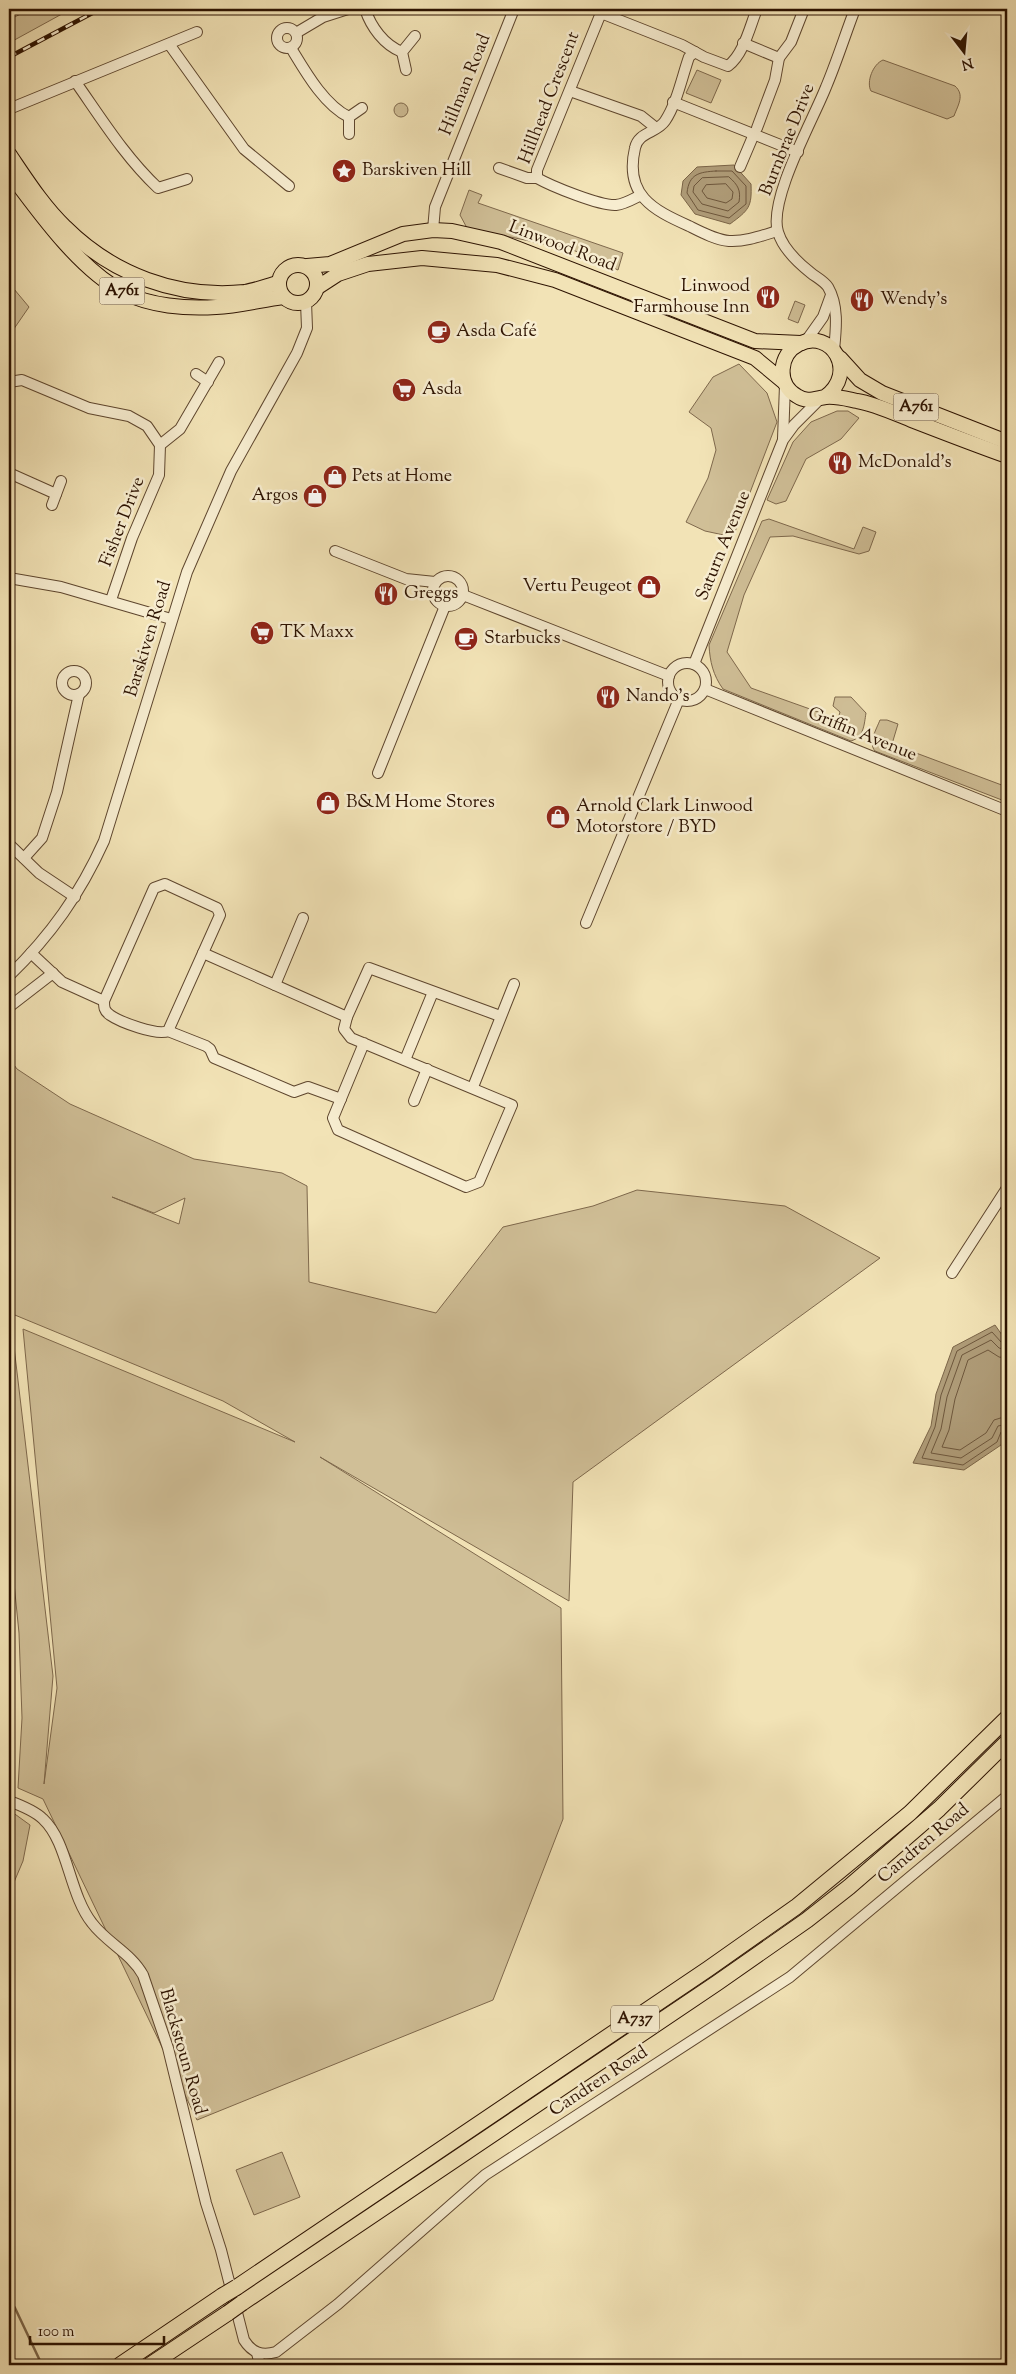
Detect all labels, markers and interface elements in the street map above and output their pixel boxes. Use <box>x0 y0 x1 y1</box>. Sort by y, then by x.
street label: Hillhead Crescent <box>513 28 587 168</box>
north arrow <box>938 28 988 78</box>
street label: Hillman Road <box>434 30 498 140</box>
text: N <box>959 51 975 74</box>
street label: Burnbrae Drive <box>754 80 822 200</box>
place icon: Barskiven Hill <box>331 158 357 184</box>
place label: Barskiven Hill <box>362 158 471 184</box>
street label: Linwood Road <box>505 215 619 279</box>
place label: Linwood Farmhouse Inn <box>634 274 750 321</box>
road number: A761 <box>100 278 144 304</box>
restaurant icon: Linwood Farmhouse Inn <box>755 284 781 310</box>
restaurant icon: Wendy's <box>849 287 875 313</box>
place label: Wendy's <box>880 287 947 313</box>
cafe icon: Asda Café <box>426 319 452 345</box>
place label: Asda Café <box>456 319 537 345</box>
supermarket icon: Asda <box>391 377 417 403</box>
place label: Asda <box>422 377 462 403</box>
road number: A761 <box>894 394 938 421</box>
restaurant icon: McDonald's <box>827 450 853 476</box>
place label: McDonald's <box>858 450 952 476</box>
shop icon: Pets at Home <box>322 464 348 490</box>
place label: Pets at Home <box>352 464 452 490</box>
street label: Fisher Drive <box>94 473 152 571</box>
place label: Argos <box>251 483 298 509</box>
shop icon: Argos <box>302 483 328 509</box>
street label: Saturn Avenue <box>690 487 758 605</box>
place label: Vertu Peugeot <box>523 574 632 600</box>
shop icon: Vertu Peugeot <box>636 574 662 600</box>
street label: Barskiven Road <box>119 578 179 700</box>
restaurant icon: Greggs <box>373 581 399 607</box>
place label: Greggs <box>404 581 458 607</box>
supermarket icon: TK Maxx <box>249 620 275 646</box>
place label: TK Maxx <box>280 620 354 646</box>
cafe icon: Starbucks <box>453 626 479 652</box>
place label: Starbucks <box>484 626 561 652</box>
restaurant icon: Nando's <box>595 684 621 710</box>
place label: Nando's <box>626 684 690 710</box>
street label: Griffin Avenue <box>804 701 920 769</box>
shop icon: B&M Home Stores <box>315 790 341 816</box>
place label: B&M Home Stores <box>346 790 495 816</box>
place label: Arnold Clark Linwood Motorstore / BYD <box>576 794 753 841</box>
shop icon: Arnold Clark Linwood Motorstore / BYD <box>545 804 571 830</box>
street label: Candren Road <box>872 1798 976 1890</box>
street label: Blackstoun Road <box>152 1986 212 2118</box>
road number: A737 <box>611 2006 659 2032</box>
street label: Candren Road <box>545 2040 653 2124</box>
scale bar <box>30 2314 164 2346</box>
text: 100 m <box>38 2322 75 2343</box>

